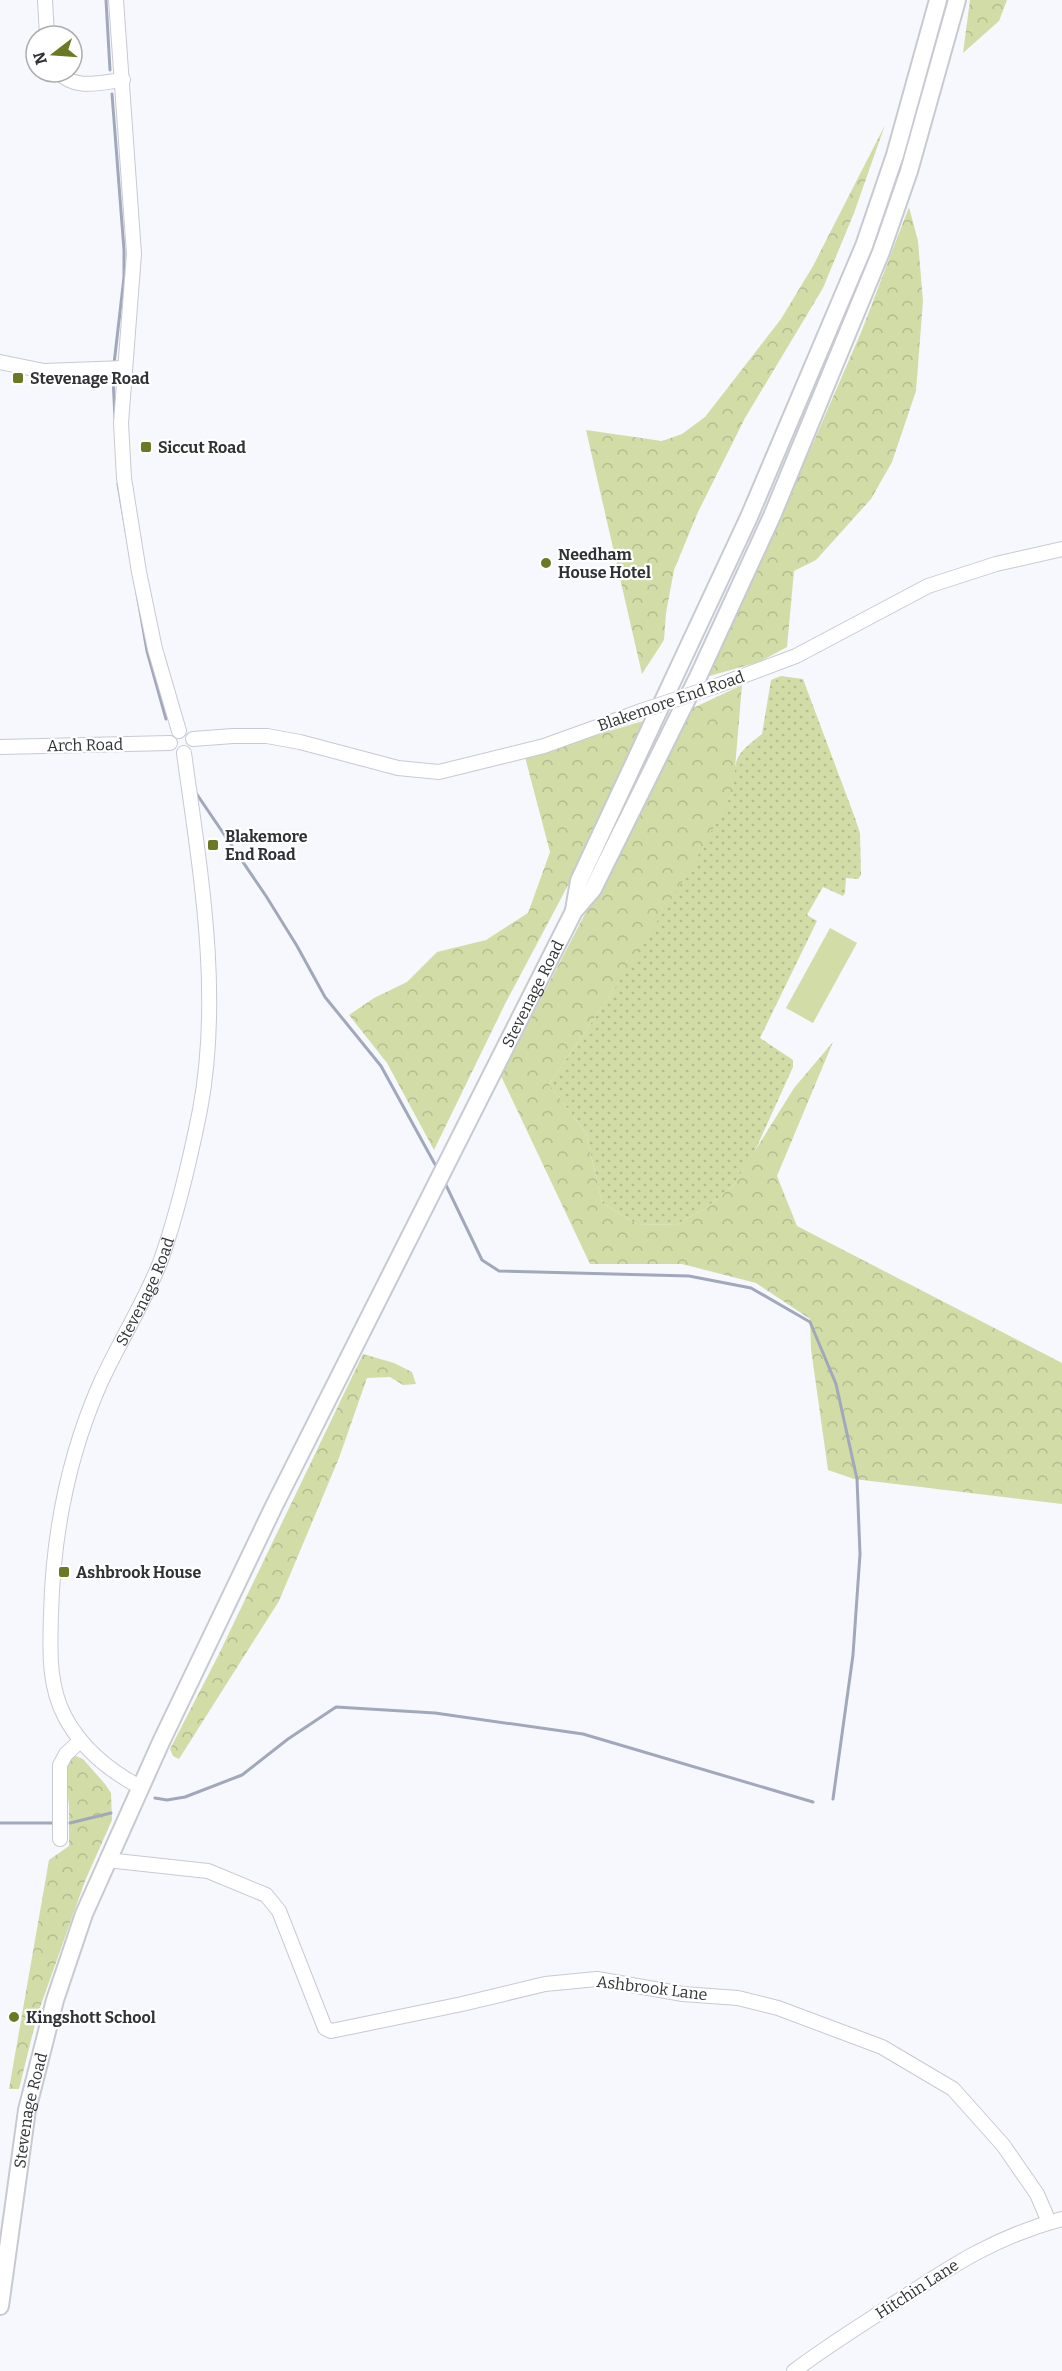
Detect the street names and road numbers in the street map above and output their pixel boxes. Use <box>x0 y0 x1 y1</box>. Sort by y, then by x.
street label: Blakemore End Road <box>595 667 747 735</box>
street label: Arch Road <box>47 735 124 755</box>
street label: Stevenage Road <box>497 936 568 1050</box>
street label: Stevenage Road <box>111 1234 178 1349</box>
street label: Ashbrook Lane <box>595 1972 709 2004</box>
street label: Stevenage Road <box>10 2050 51 2169</box>
street label: Hitchin Lane <box>872 2255 962 2323</box>

